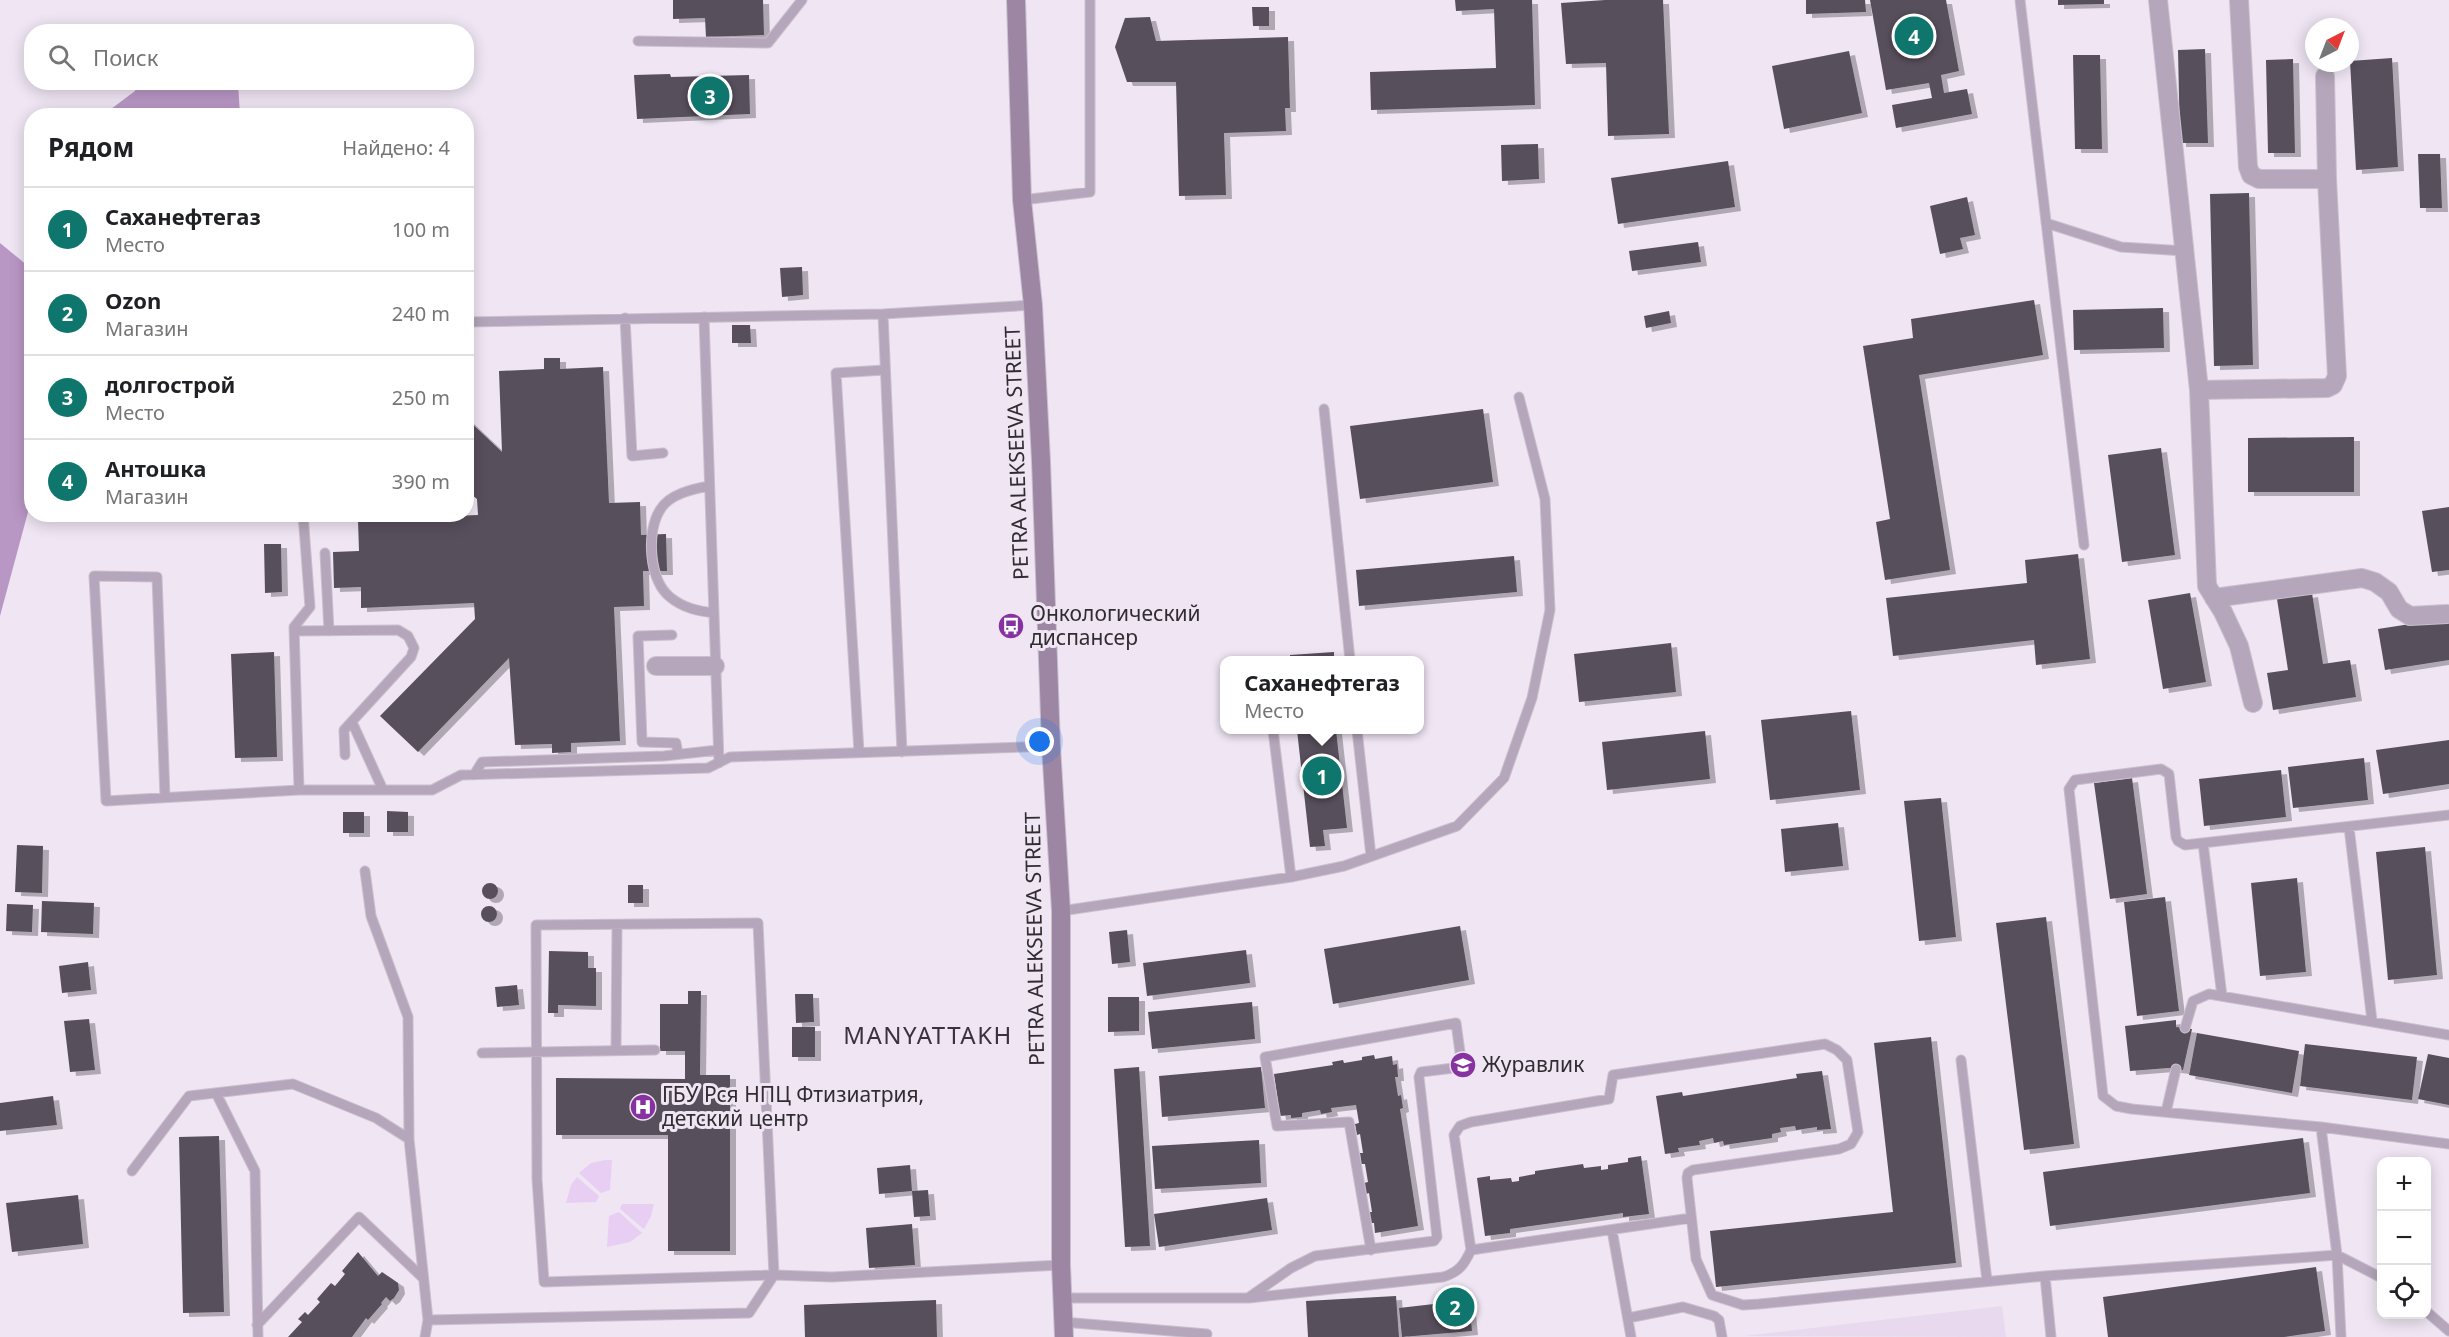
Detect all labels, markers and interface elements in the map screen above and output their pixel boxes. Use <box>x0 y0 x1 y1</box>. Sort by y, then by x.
pin: 4 <box>1894 14 1934 58</box>
north arrow <box>2305 18 2359 72</box>
search box <box>24 24 474 90</box>
icon: search <box>45 41 78 74</box>
text: Поиск <box>93 42 158 72</box>
pin: 3 <box>690 74 730 118</box>
text: Рядом <box>48 129 134 165</box>
text: Найдено: 4 <box>342 134 450 161</box>
text: Саханефтегаз <box>105 201 261 231</box>
text: 1 <box>62 216 73 243</box>
text: 100 m <box>392 216 450 243</box>
text: Место <box>105 231 165 258</box>
text: Ozon <box>105 285 161 315</box>
text: 2 <box>62 300 73 327</box>
text: 240 m <box>392 300 450 327</box>
text: Магазин <box>105 315 189 342</box>
street label: PETRA ALEKSEEVA STREET <box>998 325 1034 580</box>
text: долгострой <box>105 369 235 399</box>
text: 3 <box>62 384 73 411</box>
text: 250 m <box>392 384 450 411</box>
text: Место <box>105 399 165 426</box>
text: Антошка <box>105 453 206 483</box>
text: 4 <box>62 468 73 495</box>
text: 390 m <box>392 468 450 495</box>
text: Магазин <box>105 483 189 510</box>
place label: Онкологический диспансер <box>1030 599 1201 651</box>
bus stop icon: Онкологический диспансер <box>996 611 1026 641</box>
popup <box>1220 656 1424 734</box>
text: Саханефтегаз <box>1244 667 1400 697</box>
text: Место <box>1244 697 1304 724</box>
your location <box>1025 727 1054 756</box>
pin: 1 <box>1302 754 1342 798</box>
street label: PETRA ALEKSEEVA STREET <box>1018 812 1050 1066</box>
district label: MANYATTAKH <box>843 1018 1013 1051</box>
school or university icon: Журавлик <box>1448 1050 1478 1080</box>
place label: Журавлик <box>1482 1050 1584 1078</box>
place label: ГБУ Рся НПЦ Фтизиатрия, детский центр <box>662 1080 924 1132</box>
hospital icon: ГБУ Рся НПЦ Фтизиатрия, детский центр <box>628 1092 658 1122</box>
map controls <box>2377 1157 2431 1319</box>
button: + <box>2377 1157 2431 1211</box>
button: − <box>2377 1211 2431 1265</box>
button: locate <box>2377 1265 2431 1319</box>
pin: 2 <box>1436 1284 1474 1330</box>

